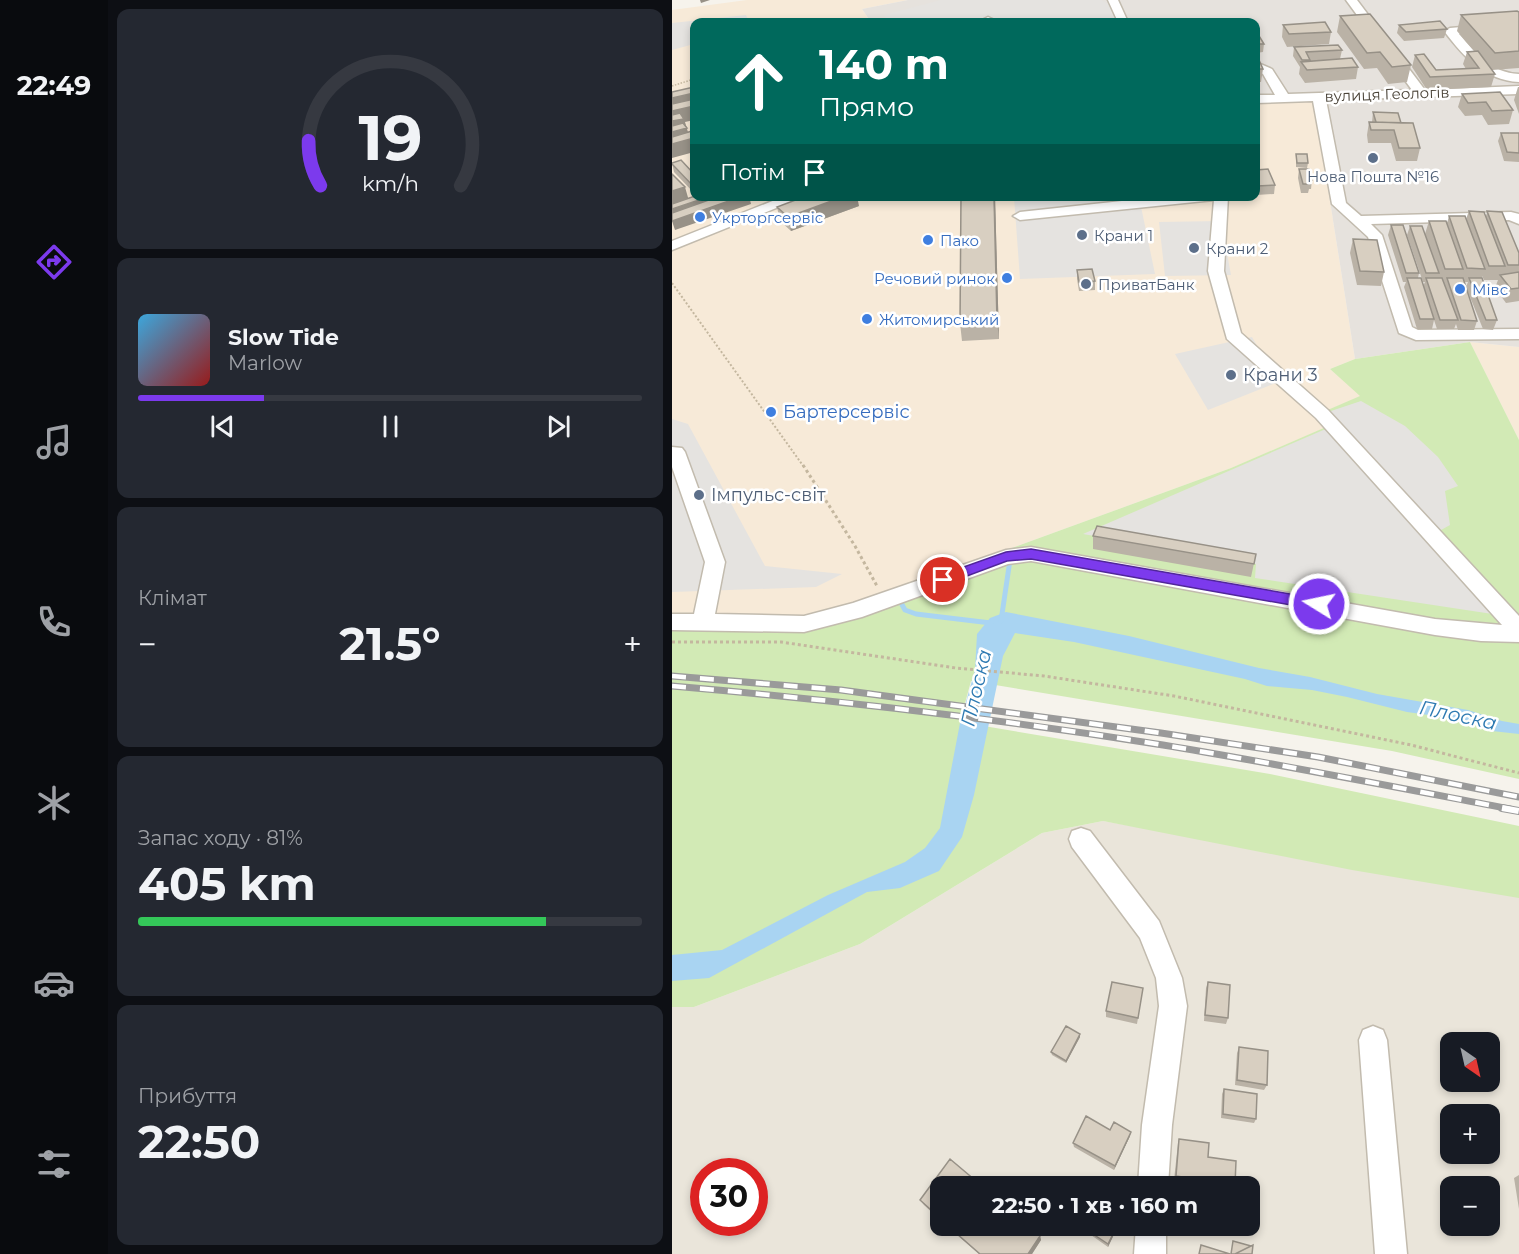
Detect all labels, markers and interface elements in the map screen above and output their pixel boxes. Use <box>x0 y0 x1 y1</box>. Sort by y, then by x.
text: 140 m <box>819 38 949 90</box>
icon: ahead <box>720 42 798 120</box>
text: 22:49 <box>17 69 91 102</box>
street label: вулиця Геологів <box>1324 82 1450 106</box>
text: Прямо <box>819 90 914 123</box>
text: 19 <box>358 100 422 176</box>
marker: Нова Пошта №16 <box>1366 151 1380 165</box>
icon: arrive <box>798 156 831 189</box>
text: Потім <box>720 159 786 186</box>
place label: Нова Пошта №16 <box>1307 167 1439 186</box>
text: km/h <box>361 170 419 196</box>
place label: Укрторгсервіс <box>712 208 823 227</box>
marker: Укрторгсервіс <box>693 210 707 224</box>
place label: Крани 1 <box>1094 226 1153 245</box>
marker: Крани 1 <box>1075 228 1089 242</box>
place label: Пако <box>940 231 979 250</box>
marker: Пако <box>921 233 935 247</box>
place label: Крани 2 <box>1206 239 1268 258</box>
icon: directions <box>33 241 75 283</box>
marker: Крани 2 <box>1187 241 1201 255</box>
place label: Речовий ринок <box>874 269 995 288</box>
marker: Речовий ринок <box>1000 271 1014 285</box>
place label: ПриватБанк <box>1098 275 1195 294</box>
marker: ПриватБанк <box>1079 277 1093 291</box>
place label: Мівс <box>1472 280 1508 299</box>
marker: Мівс <box>1453 282 1467 296</box>
place label: Житомирський <box>879 310 999 329</box>
marker: Житомирський <box>860 312 874 326</box>
text: Slow Tide <box>228 324 339 351</box>
text: Marlow <box>228 351 302 375</box>
place label: Крани 3 <box>1243 364 1318 386</box>
marker: Крани 3 <box>1224 368 1238 382</box>
place label: Бартерсервіс <box>783 401 910 423</box>
marker: Бартерсервіс <box>764 405 778 419</box>
icon: previous <box>206 410 239 443</box>
icon: pause <box>374 410 407 443</box>
icon: next <box>542 410 575 443</box>
icon: music <box>33 421 75 463</box>
place label: Імпульс-світ <box>711 484 826 506</box>
marker: Імпульс-світ <box>692 488 706 502</box>
pin <box>917 554 968 605</box>
icon: arrive <box>926 563 959 596</box>
position arrow <box>1287 572 1351 636</box>
text: Клімат <box>138 586 207 610</box>
icon: phone <box>33 601 75 643</box>
text: 21.5° <box>339 616 441 671</box>
text: − <box>138 624 157 664</box>
text: + <box>623 624 642 664</box>
water label: Плоска <box>955 647 997 729</box>
water label: Плоска <box>1417 695 1499 735</box>
icon: climate <box>33 782 75 824</box>
text: Запас ходу · 81% <box>138 826 303 850</box>
text: 405 km <box>138 856 316 911</box>
icon: car <box>33 962 75 1004</box>
north arrow <box>1440 1032 1500 1092</box>
map controls <box>1440 1032 1500 1236</box>
text: Прибуття <box>138 1084 237 1108</box>
button: + <box>1440 1104 1500 1164</box>
text: 22:50 <box>138 1114 260 1169</box>
icon: filters <box>33 1143 75 1185</box>
speed limit sign: 30 <box>690 1158 768 1236</box>
button: − <box>1440 1176 1500 1236</box>
text: 22:50 · 1 хв · 160 m <box>992 1192 1198 1219</box>

